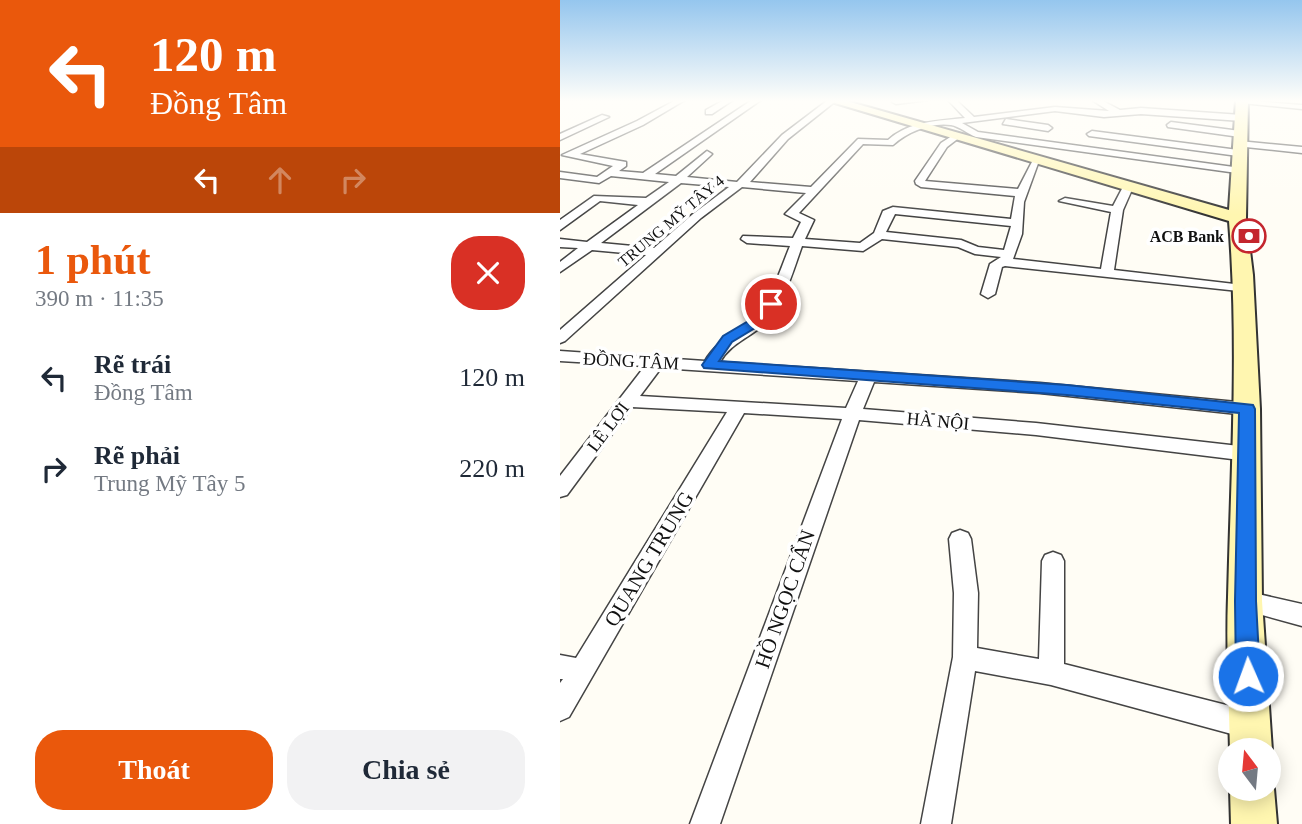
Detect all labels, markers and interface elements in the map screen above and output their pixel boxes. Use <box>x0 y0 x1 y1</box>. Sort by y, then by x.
text: 120 m <box>150 27 277 82</box>
icon: left <box>35 28 126 119</box>
text: Đồng Tâm <box>150 85 287 121</box>
icon: left <box>188 161 226 199</box>
icon: ahead <box>261 161 299 199</box>
icon: right <box>334 161 372 199</box>
street label: TRUNG MỸ TÂY 4 <box>614 171 727 270</box>
bank icon: ACB Bank <box>1230 217 1268 255</box>
place label: ACB Bank <box>1150 228 1224 245</box>
button: close <box>451 236 525 310</box>
text: 1 phút <box>35 237 151 283</box>
pin <box>741 274 801 334</box>
icon: arrive <box>752 285 790 323</box>
text: 390 m · 11:35 <box>35 286 164 311</box>
street label: ĐỒNG TÂM <box>582 347 680 374</box>
text: Rẽ trái <box>94 350 171 379</box>
icon: left <box>35 359 73 397</box>
text: 120 m <box>459 363 525 392</box>
text: Đồng Tâm <box>94 380 193 405</box>
street label: LÊ LỢI <box>582 398 633 456</box>
street label: HÀ NỘI <box>906 407 970 434</box>
text: Rẽ phải <box>94 441 180 470</box>
icon: right <box>35 450 73 488</box>
text: 220 m <box>459 454 525 483</box>
text: Trung Mỹ Tây 5 <box>94 471 245 496</box>
street label: QUANG TRUNG <box>599 487 699 631</box>
street label: HỒ NGỌC CẨN <box>750 527 820 671</box>
position arrow <box>1211 639 1285 713</box>
button: Thoát <box>35 730 273 810</box>
button: Chia sẻ <box>287 730 525 810</box>
north arrow <box>1218 738 1281 802</box>
map controls <box>1218 738 1281 801</box>

